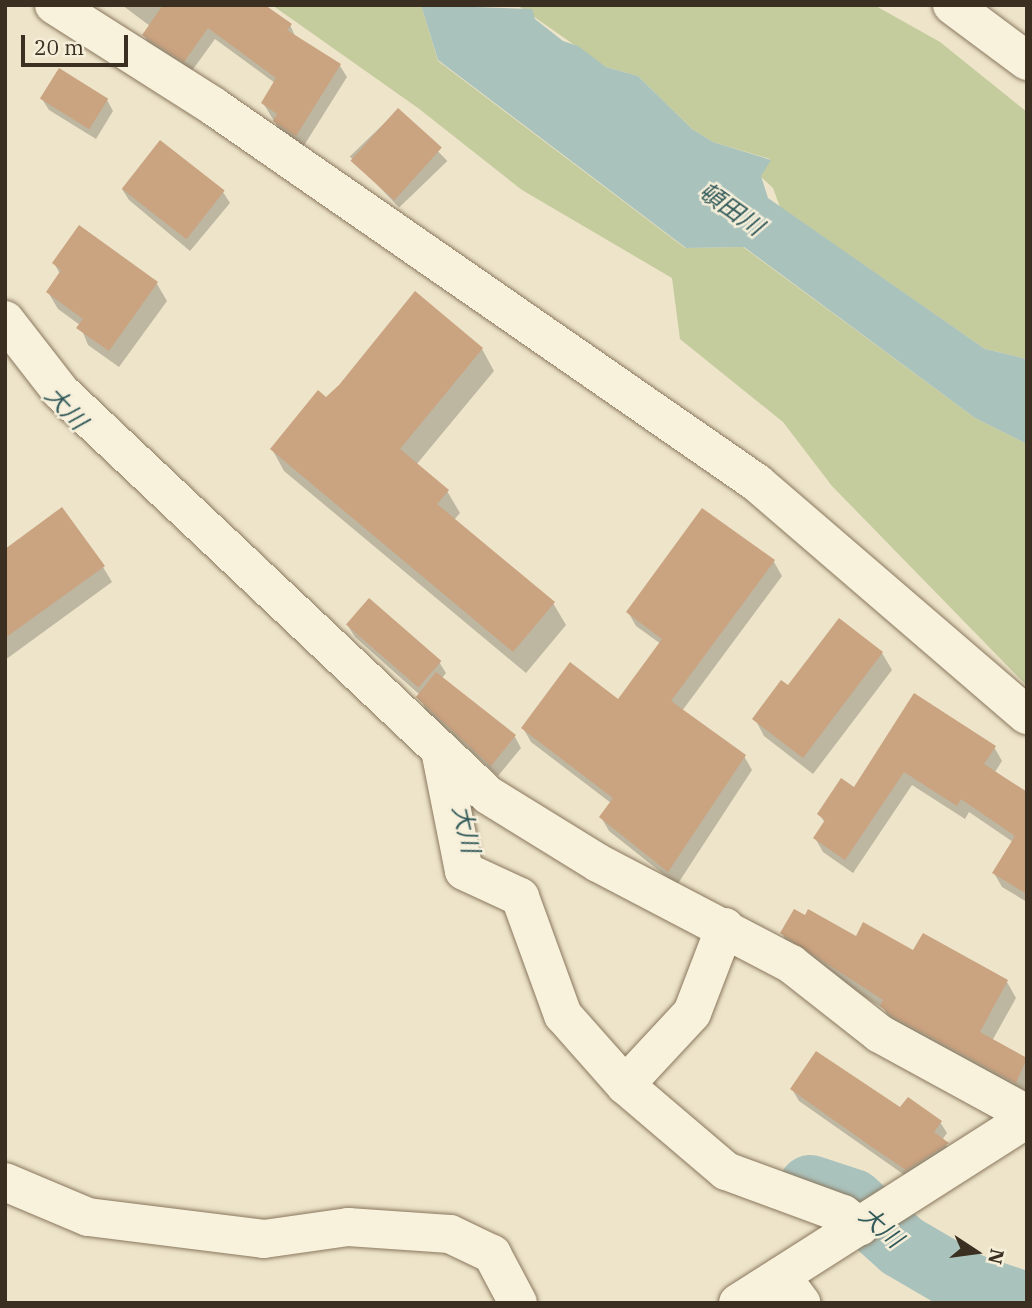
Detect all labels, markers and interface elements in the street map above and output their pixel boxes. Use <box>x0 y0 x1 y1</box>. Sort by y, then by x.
scale bar <box>24 21 131 65</box>
text: 20 m <box>34 33 84 61</box>
water label: 頓田川 <box>693 177 769 241</box>
water label: 大川 <box>39 381 93 435</box>
water label: 大川 <box>447 802 485 856</box>
water label: 大川 <box>853 1200 909 1254</box>
north arrow <box>941 1217 1011 1287</box>
text: N <box>983 1247 1010 1267</box>

